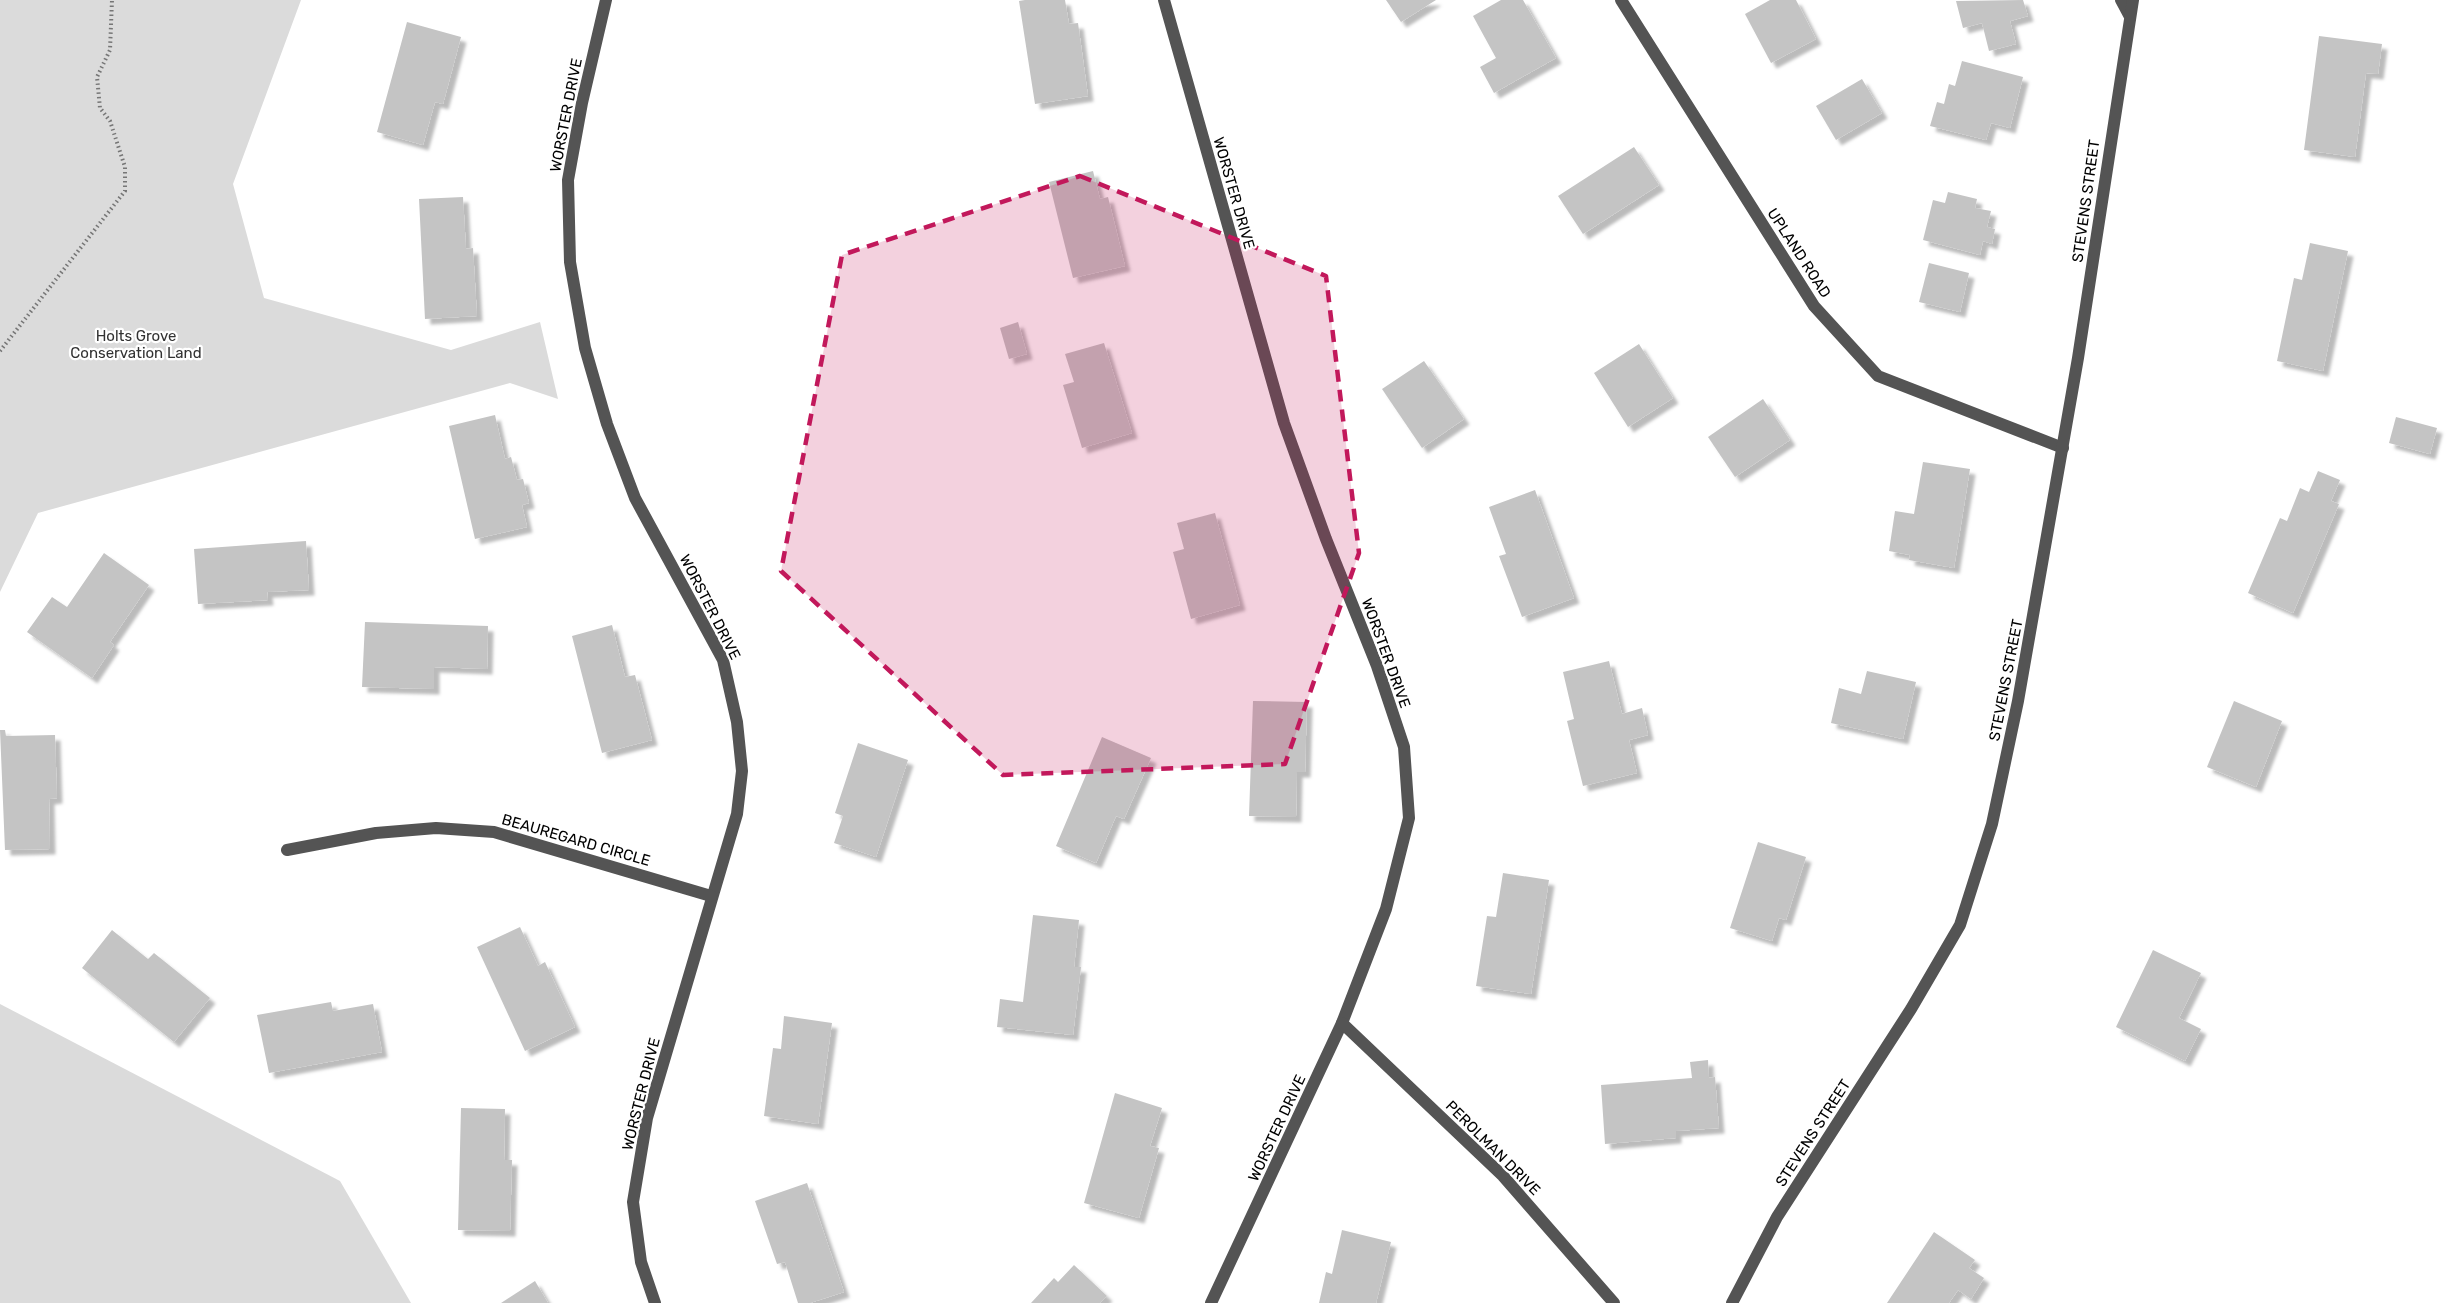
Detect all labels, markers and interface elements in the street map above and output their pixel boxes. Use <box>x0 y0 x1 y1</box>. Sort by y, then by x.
street label: WORSTER DRIVE <box>546 57 586 173</box>
street label: WORSTER DRIVE <box>1209 135 1259 251</box>
street label: STEVENS STREET <box>2068 138 2104 264</box>
street label: UPLAND ROAD <box>1763 205 1835 301</box>
park label: Holts Grove Conservation Land <box>70 327 202 362</box>
street label: WORSTER DRIVE <box>676 551 744 663</box>
street label: WORSTER DRIVE <box>1358 596 1414 710</box>
street label: STEVENS STREET <box>1985 617 2027 742</box>
street label: BEAUREGARD CIRCLE <box>500 810 652 870</box>
street label: WORSTER DRIVE <box>618 1036 664 1152</box>
street label: WORSTER DRIVE <box>1244 1072 1310 1184</box>
street label: STEVENS STREET <box>1772 1076 1854 1190</box>
street label: PEROLMAN DRIVE <box>1442 1097 1544 1199</box>

